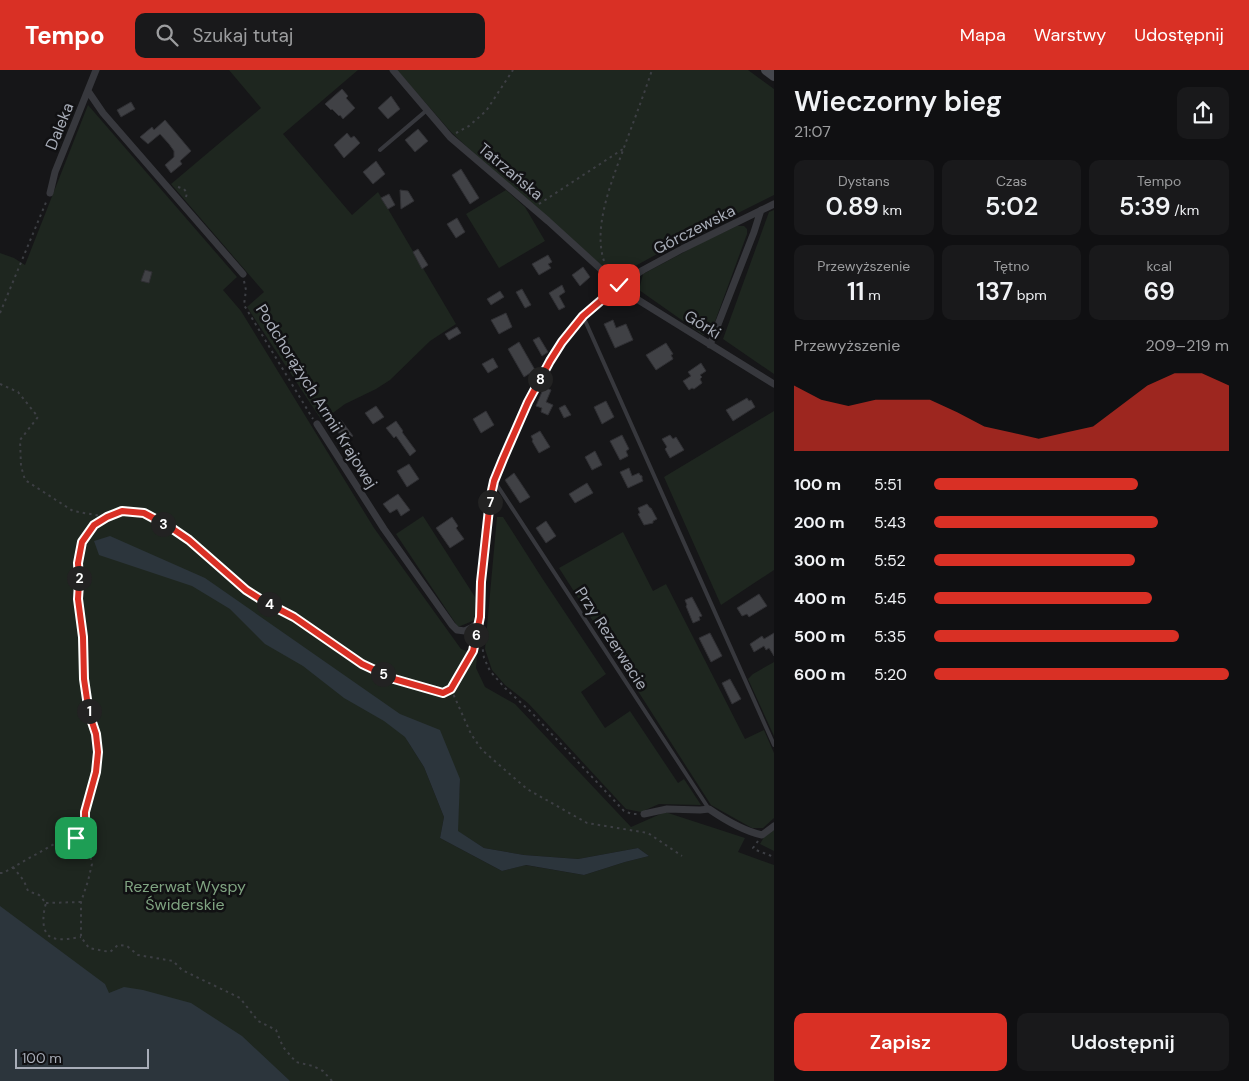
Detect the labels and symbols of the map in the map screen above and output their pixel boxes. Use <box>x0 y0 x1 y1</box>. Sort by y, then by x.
street label: Daleka <box>41 100 78 153</box>
street label: Tatrzańska <box>474 138 547 205</box>
street label: Górczewska <box>650 200 739 259</box>
pin <box>598 264 640 306</box>
street label: Podchorążych Armii Krajowej <box>251 300 382 492</box>
street label: Górki <box>680 305 725 344</box>
pin: 8 <box>528 366 552 392</box>
pin: 7 <box>478 490 502 514</box>
pin: 3 <box>150 512 176 536</box>
pin: 2 <box>66 566 92 590</box>
street label: Przy Rezerwacie <box>570 583 653 694</box>
pin: 4 <box>256 592 282 616</box>
pin: 6 <box>464 622 488 648</box>
pin: 5 <box>370 662 396 686</box>
pin: 1 <box>76 698 102 724</box>
pin <box>55 817 97 859</box>
park label: Rezerwat Wyspy Świderskie <box>124 876 246 915</box>
scale bar <box>15 1046 149 1069</box>

